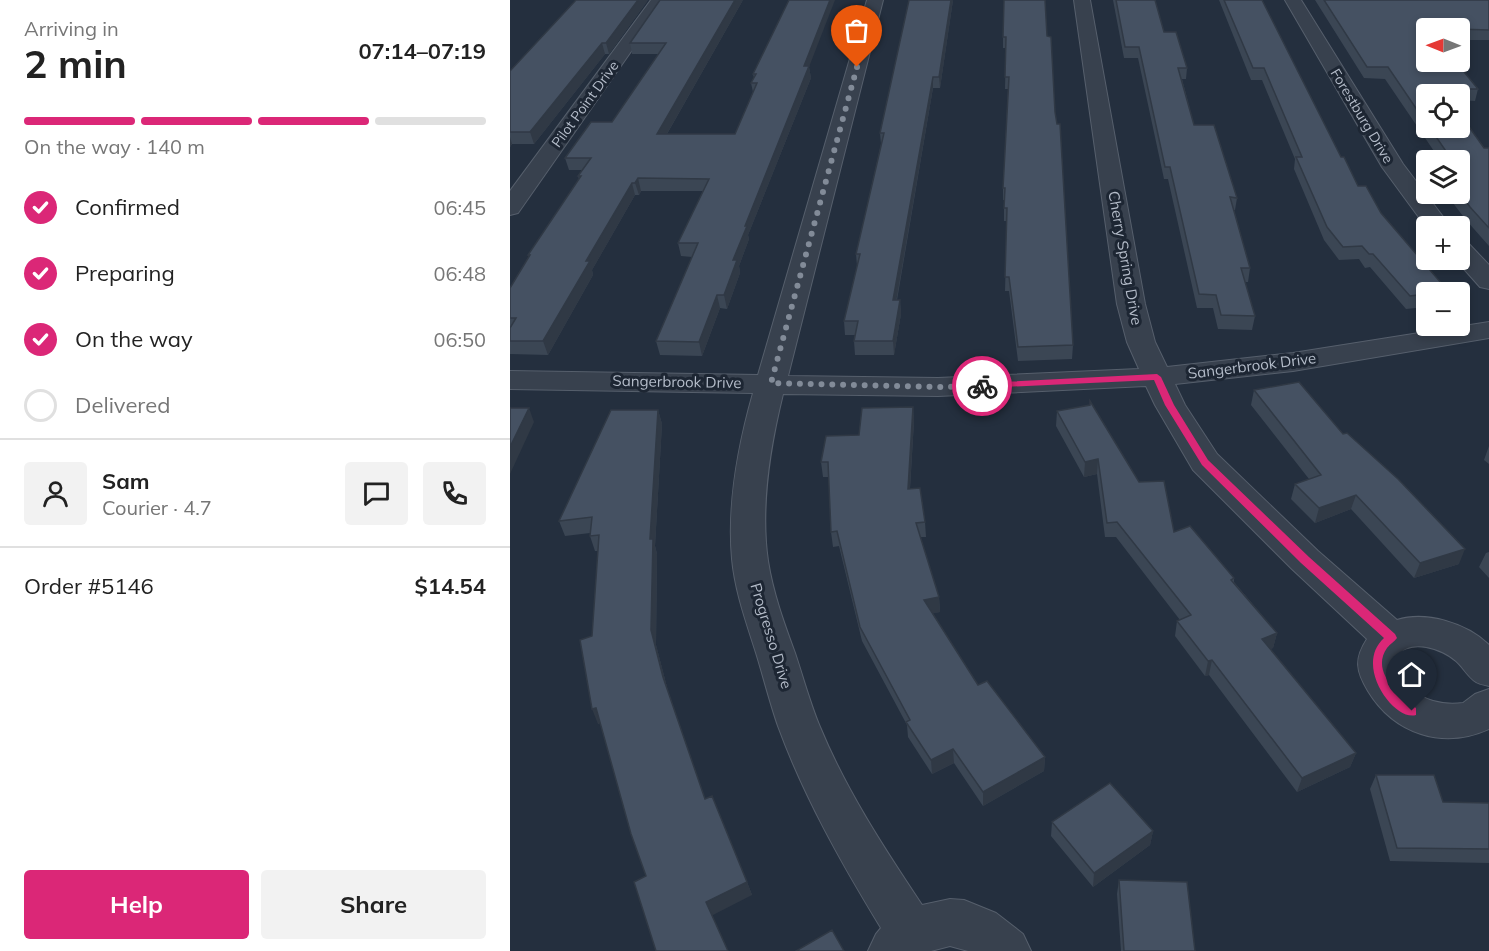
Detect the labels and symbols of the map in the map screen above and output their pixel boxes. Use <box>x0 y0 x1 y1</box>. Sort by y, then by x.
pin <box>831 5 882 67</box>
north arrow <box>1416 18 1470 72</box>
street label: Pilot Point Drive <box>547 57 623 151</box>
street label: Forestburg Drive <box>1327 65 1397 167</box>
street label: Cherry Spring Drive <box>1104 189 1147 326</box>
street label: Sangerbrook Drive <box>1187 348 1317 383</box>
courier <box>952 356 1012 416</box>
street label: Sangerbrook Drive <box>612 371 742 392</box>
street label: Progresso Drive <box>746 581 797 691</box>
pin <box>1386 649 1437 711</box>

